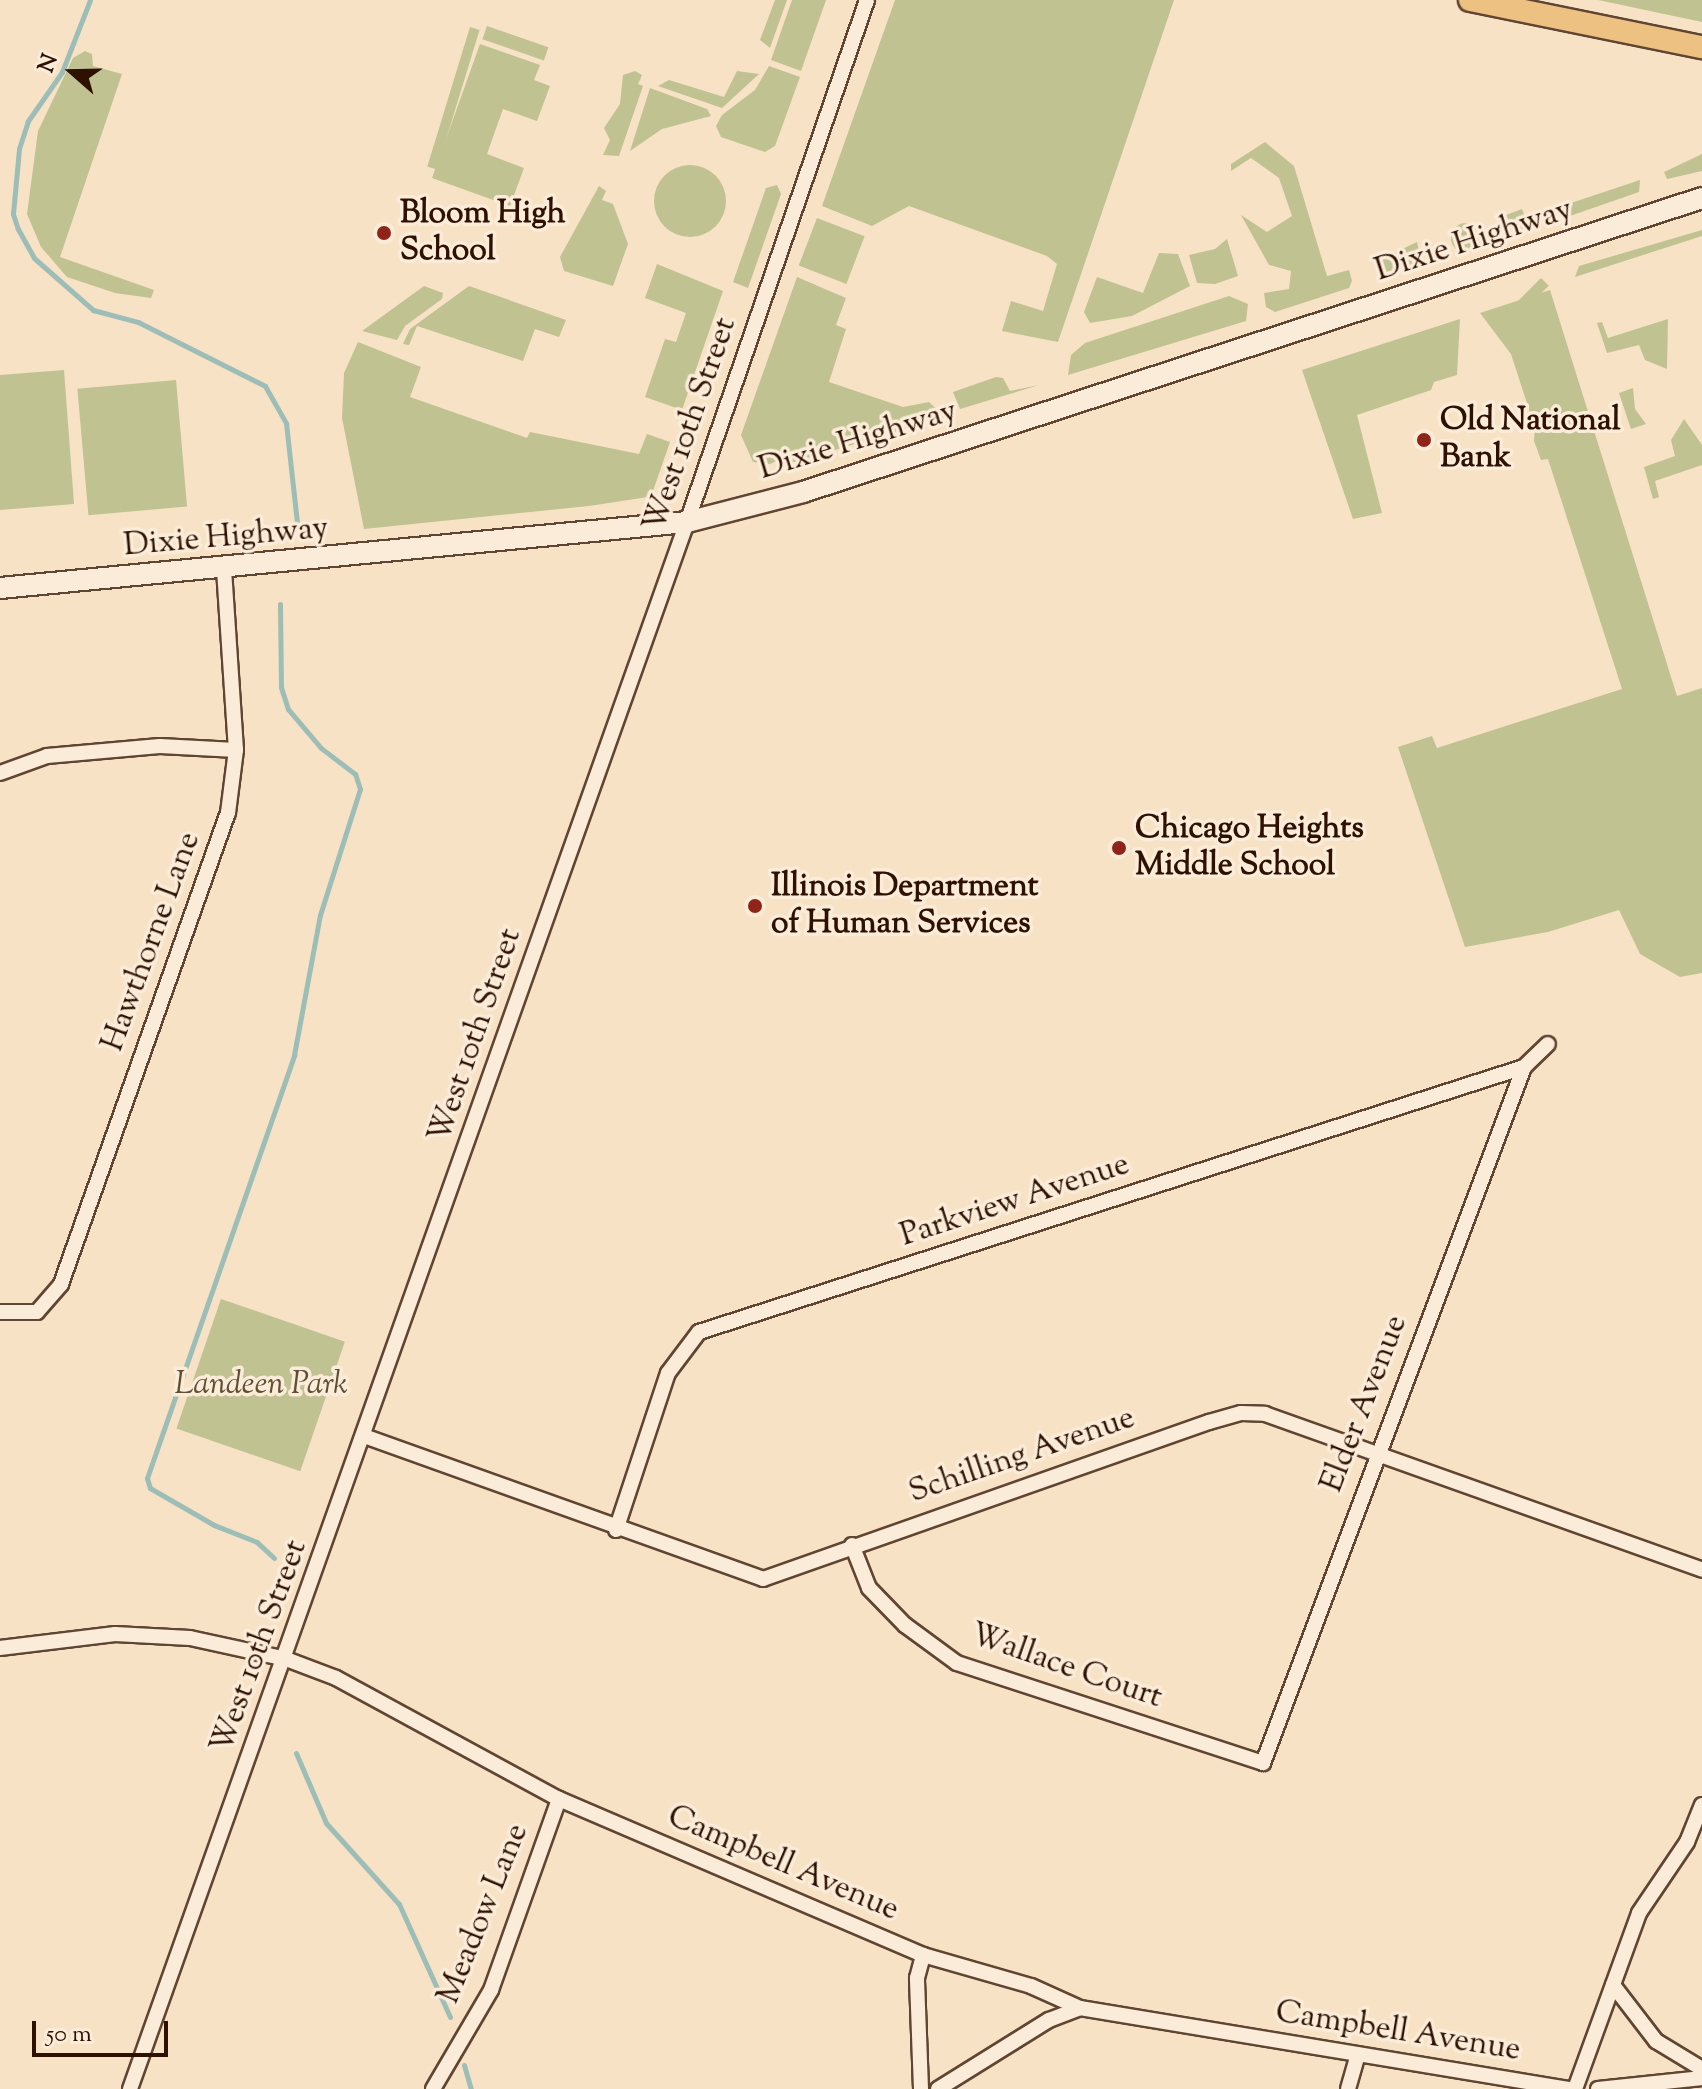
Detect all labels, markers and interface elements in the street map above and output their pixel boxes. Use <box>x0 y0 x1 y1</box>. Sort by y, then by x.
north arrow <box>32 32 112 112</box>
text: N <box>31 50 67 78</box>
street label: Dixie Highway <box>1371 191 1577 291</box>
place label: Bloom High School <box>400 196 566 271</box>
marker: Bloom High School <box>375 224 393 242</box>
street label: West 10th Street <box>636 313 746 537</box>
street label: Dixie Highway <box>754 393 962 489</box>
place label: Old National Bank <box>1440 403 1621 478</box>
marker: Old National Bank <box>1415 431 1433 449</box>
street label: Dixie Highway <box>122 510 330 566</box>
place label: Chicago Heights Middle School <box>1135 811 1364 886</box>
street label: Hawthorne Lane <box>95 827 209 1057</box>
marker: Chicago Heights Middle School <box>1110 839 1128 857</box>
place label: Illinois Department of Human Services <box>771 869 1039 944</box>
marker: Illinois Department of Human Services <box>746 897 764 915</box>
street label: West 10th Street <box>421 924 531 1148</box>
street label: Parkview Avenue <box>896 1146 1134 1256</box>
street label: Elder Avenue <box>1314 1310 1416 1498</box>
park label: Landeen Park <box>174 1366 348 1404</box>
street label: Schilling Avenue <box>904 1399 1140 1513</box>
street label: West 10th Street <box>204 1535 316 1759</box>
street label: Wallace Court <box>965 1616 1167 1718</box>
street label: Campbell Avenue <box>662 1798 904 1930</box>
street label: Meadow Lane <box>430 1818 538 2010</box>
street label: Campbell Avenue <box>1273 1994 1523 2070</box>
scale bar <box>36 2005 172 2055</box>
text: 50 m <box>46 2018 92 2052</box>

